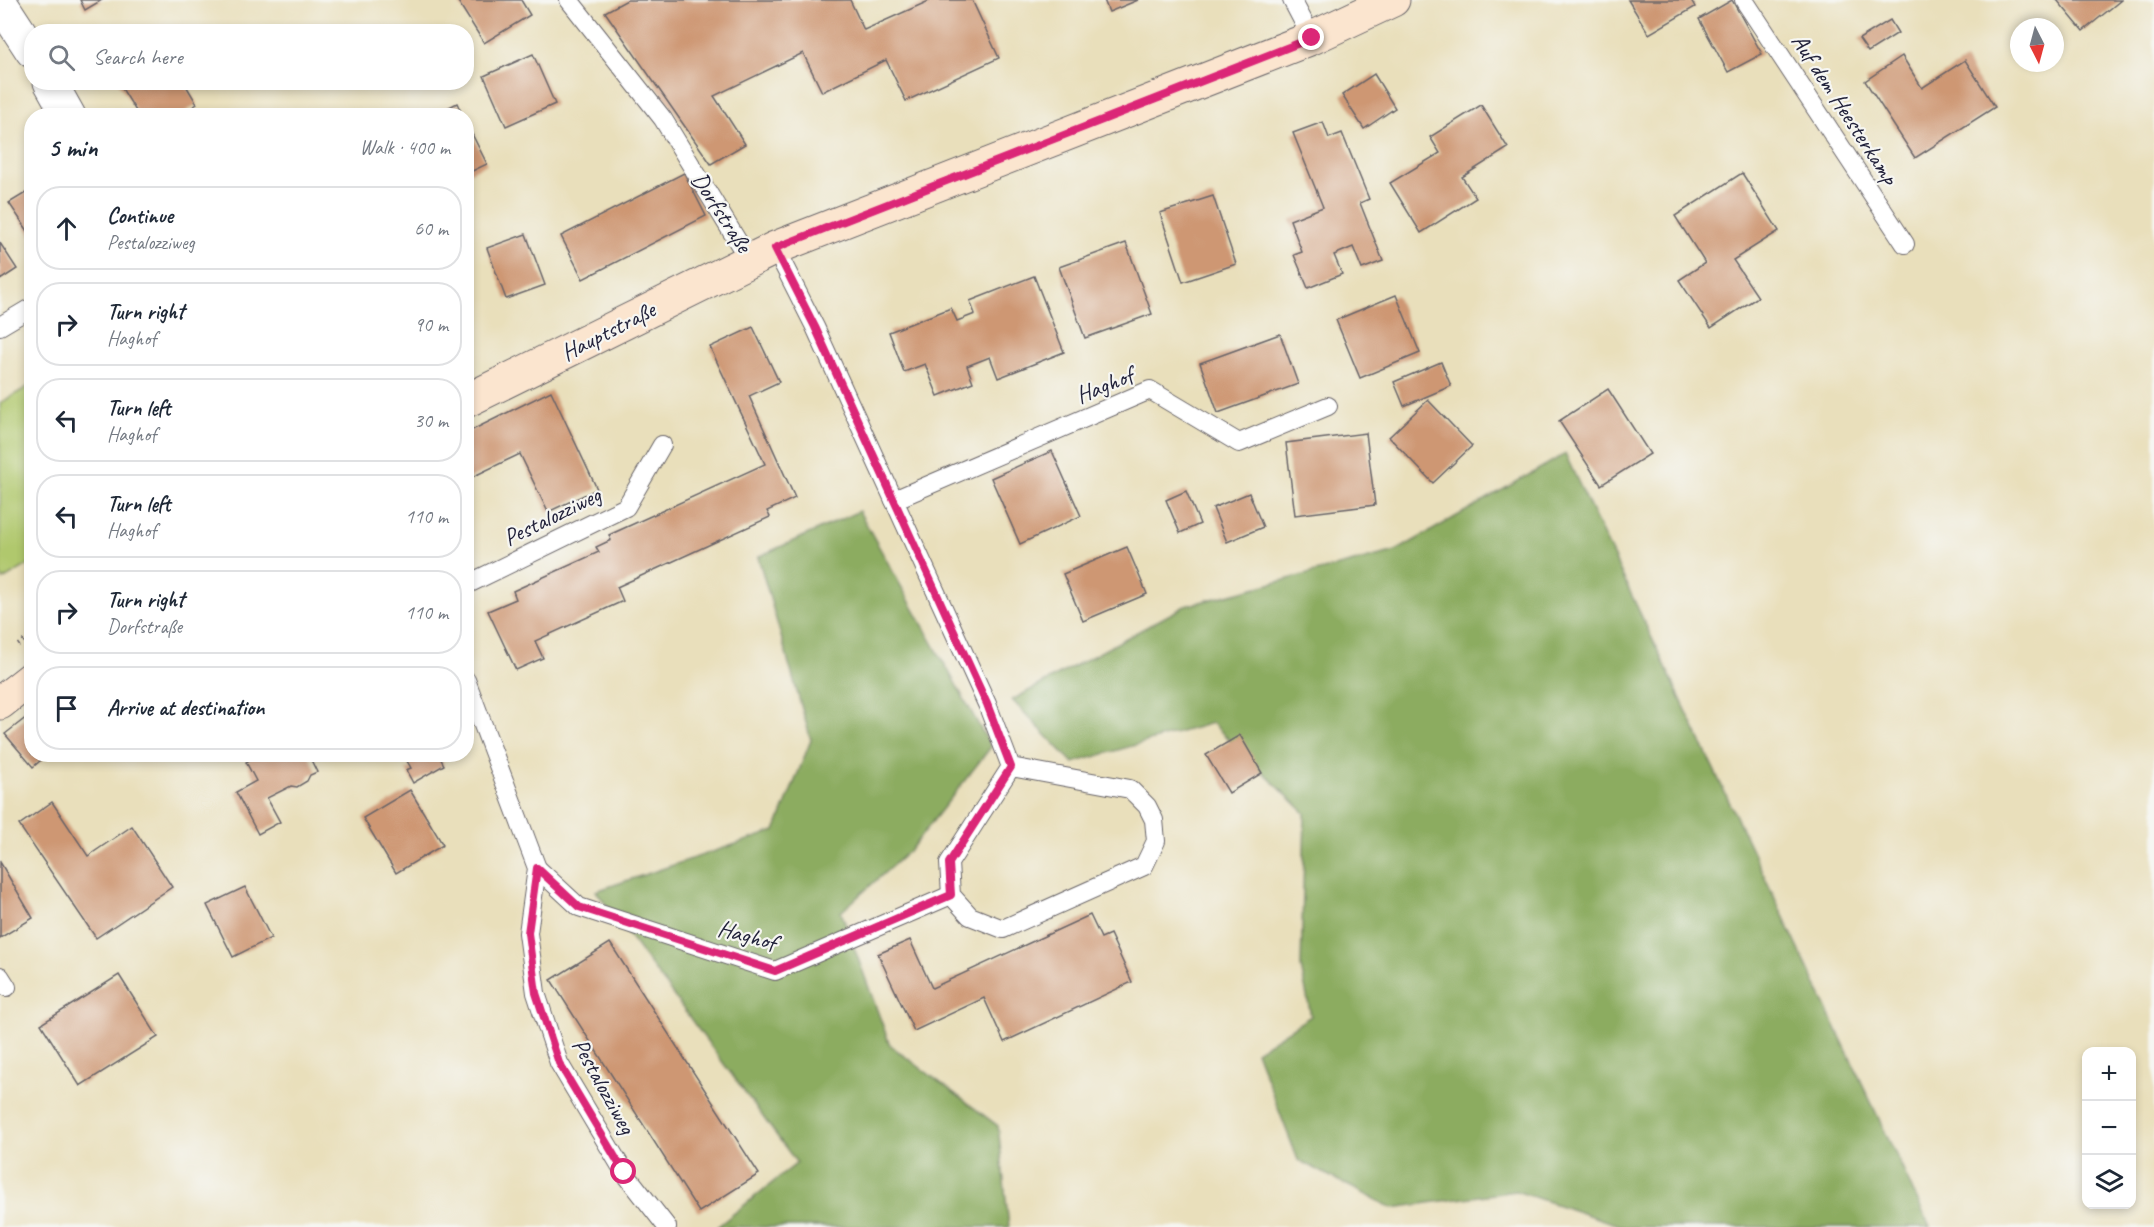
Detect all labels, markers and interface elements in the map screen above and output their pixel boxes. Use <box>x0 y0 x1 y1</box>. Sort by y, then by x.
north arrow <box>2010 18 2064 72</box>
search box <box>24 24 474 90</box>
route end <box>1298 24 1324 50</box>
street label: Auf dem Heesterkamp <box>1785 28 1906 192</box>
icon: search <box>45 41 78 74</box>
text: Search here <box>93 43 183 71</box>
text: 5 min <box>48 131 97 164</box>
text: Walk · 400 m <box>360 135 450 160</box>
street label: Dorfstraße <box>685 166 760 260</box>
text: Continue <box>107 202 173 230</box>
icon: ahead <box>50 212 83 245</box>
text: 60 m <box>414 216 448 241</box>
text: Pestalozziweg <box>107 230 195 255</box>
street label: Hauptstraße <box>556 294 662 367</box>
text: Turn right <box>107 298 184 326</box>
icon: right <box>50 308 83 341</box>
text: 90 m <box>414 312 448 337</box>
text: Haghof <box>107 326 156 351</box>
street label: Haghof <box>1071 358 1142 410</box>
text: Turn left <box>107 394 171 422</box>
icon: left <box>50 404 83 437</box>
text: 30 m <box>414 408 448 433</box>
text: Haghof <box>107 422 156 447</box>
street label: Pestalozziweg <box>498 479 607 553</box>
text: Turn left <box>107 490 171 518</box>
icon: left <box>50 500 83 533</box>
text: 110 m <box>405 504 448 529</box>
text: Haghof <box>107 518 156 543</box>
text: Turn right <box>107 586 184 614</box>
icon: right <box>50 596 83 629</box>
text: 110 m <box>405 600 448 625</box>
text: Dorfstraße <box>107 614 182 639</box>
icon: arrive <box>50 692 83 725</box>
text: Arrive at destination <box>107 694 264 722</box>
street label: Haghof <box>715 913 785 959</box>
street label: Pestalozziweg <box>565 1033 643 1141</box>
map controls <box>2082 1047 2136 1209</box>
button: + <box>2082 1047 2136 1101</box>
button: − <box>2082 1101 2136 1155</box>
button: layers <box>2082 1155 2136 1209</box>
route start <box>610 1158 636 1184</box>

